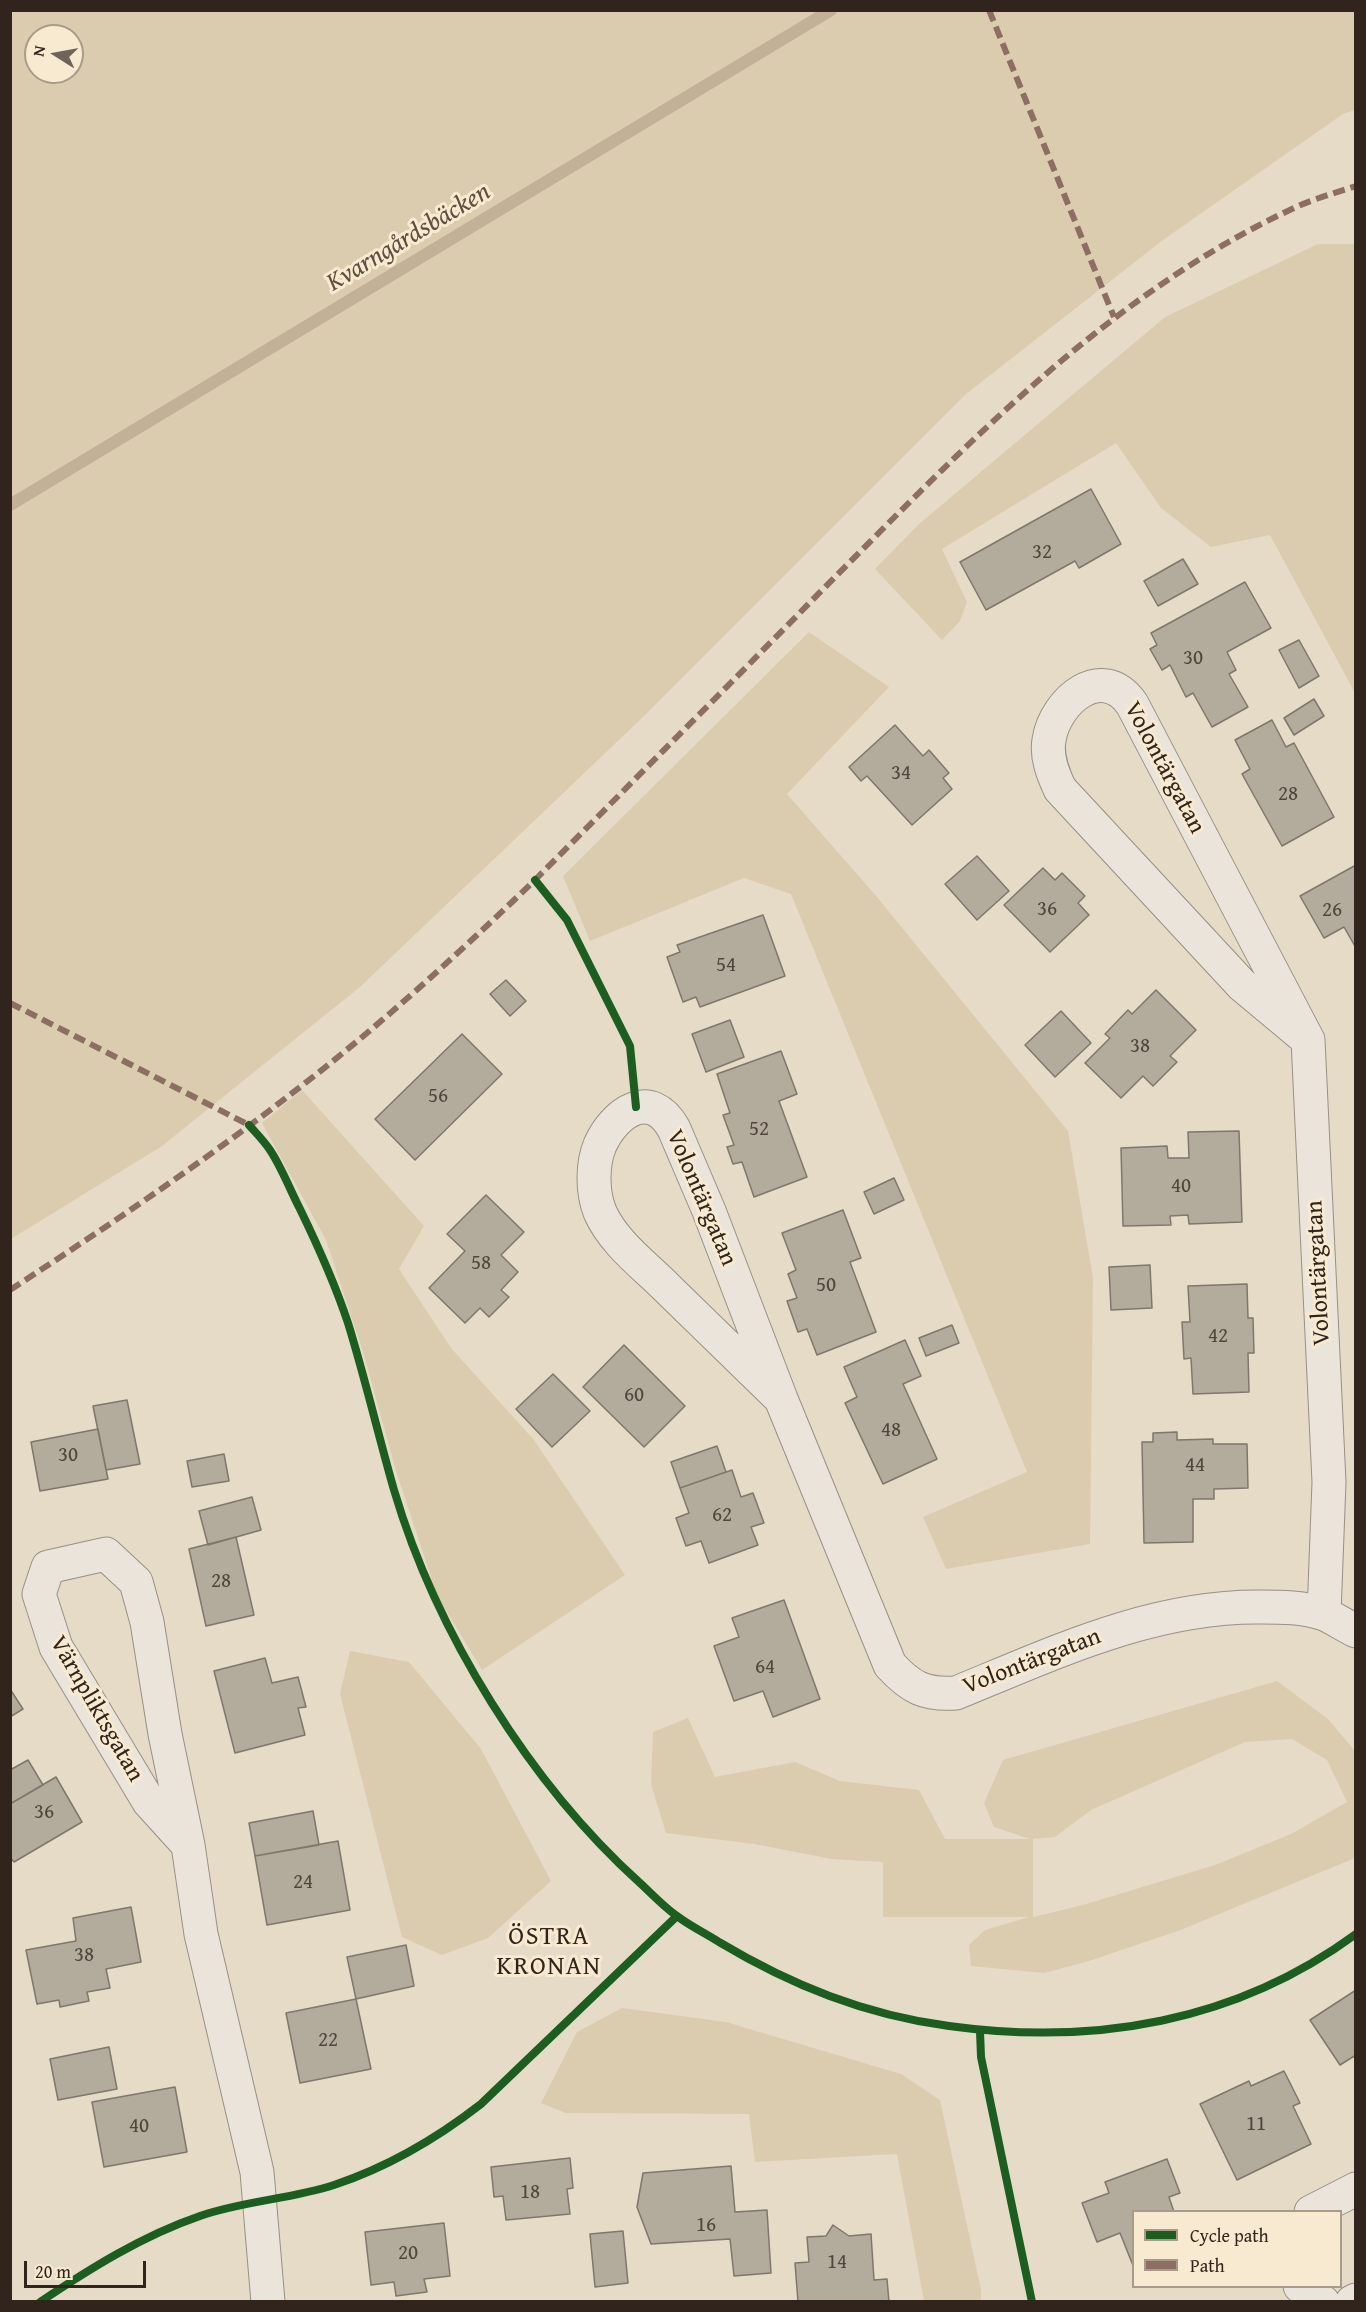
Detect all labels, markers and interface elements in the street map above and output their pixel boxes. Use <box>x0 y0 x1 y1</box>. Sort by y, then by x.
north arrow <box>24 24 84 84</box>
text: N <box>25 43 51 58</box>
water label: Kvarngårdsbäcken <box>321 177 497 299</box>
house number: 32 <box>1032 540 1052 566</box>
house number: 30 <box>1183 646 1203 672</box>
street label: Volontärgatan <box>1117 697 1211 839</box>
house number: 34 <box>891 761 911 787</box>
house number: 28 <box>1278 782 1298 808</box>
house number: 36 <box>1037 897 1057 923</box>
house number: 26 <box>1322 898 1342 924</box>
house number: 54 <box>716 953 736 979</box>
house number: 38 <box>1130 1034 1150 1060</box>
house number: 56 <box>428 1084 448 1110</box>
house number: 52 <box>749 1117 769 1143</box>
street label: Volontärgatan <box>659 1126 743 1270</box>
house number: 40 <box>1171 1174 1191 1200</box>
street label: Volontärgatan <box>1301 1200 1337 1346</box>
house number: 58 <box>471 1251 491 1277</box>
house number: 50 <box>816 1273 836 1299</box>
house number: 42 <box>1208 1324 1228 1350</box>
house number: 60 <box>624 1383 644 1409</box>
house number: 48 <box>881 1418 901 1444</box>
house number: 30 <box>58 1443 78 1469</box>
house number: 44 <box>1185 1453 1205 1479</box>
house number: 62 <box>712 1503 732 1529</box>
house number: 28 <box>211 1569 231 1595</box>
street label: Volontärgatan <box>959 1623 1105 1701</box>
street label: Värnpliktsgatan <box>43 1631 149 1787</box>
house number: 64 <box>755 1655 775 1681</box>
house number: 36 <box>34 1800 54 1826</box>
house number: 24 <box>293 1870 313 1896</box>
district label: ÖSTRA KRONAN <box>497 1921 601 1982</box>
house number: 38 <box>74 1943 94 1969</box>
house number: 22 <box>318 2028 338 2054</box>
house number: 11 <box>1246 2112 1266 2138</box>
house number: 40 <box>129 2114 149 2140</box>
house number: 18 <box>520 2180 540 2206</box>
legend <box>1132 2210 1342 2288</box>
house number: 16 <box>696 2213 716 2239</box>
text: Cycle path <box>1190 2222 1269 2249</box>
house number: 20 <box>398 2241 418 2267</box>
scale bar <box>27 2249 148 2287</box>
house number: 14 <box>827 2250 847 2276</box>
text: Path <box>1190 2252 1225 2279</box>
text: 20 m <box>35 2258 71 2285</box>

